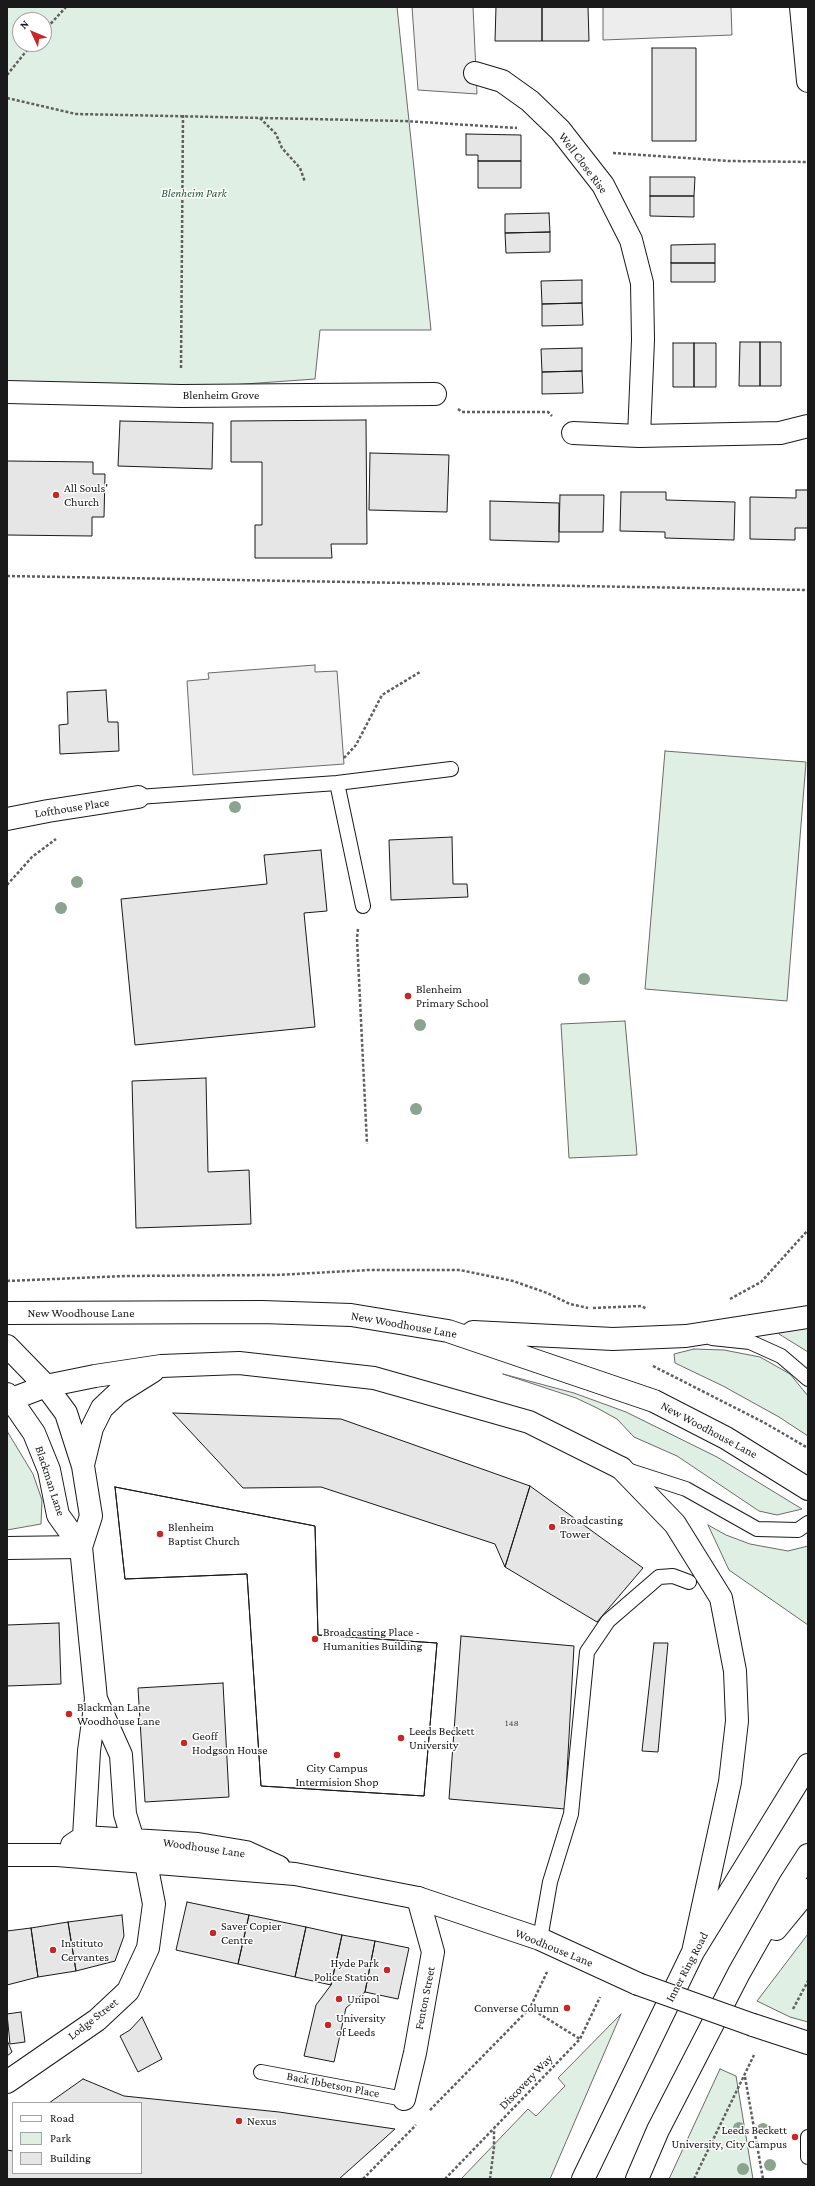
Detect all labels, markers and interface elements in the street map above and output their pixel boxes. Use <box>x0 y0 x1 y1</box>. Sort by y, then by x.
north arrow <box>12 12 52 52</box>
text: N <box>17 17 31 31</box>
street label: Well Close Rise <box>555 130 611 196</box>
park label: Blenheim Park <box>161 186 227 200</box>
street label: Blenheim Grove <box>183 388 259 402</box>
place label: All Souls' Church <box>64 481 108 509</box>
marker: All Souls' Church <box>51 490 61 500</box>
street label: Lofthouse Place <box>34 795 110 821</box>
place label: Blenheim Primary School <box>416 982 489 1010</box>
marker: Blenheim Primary School <box>403 991 413 1001</box>
street label: New Woodhouse Lane <box>27 1306 135 1320</box>
street label: New Woodhouse Lane <box>350 1309 458 1341</box>
street label: New Woodhouse Lane <box>658 1398 760 1462</box>
street label: Blackman Lane <box>32 1444 68 1518</box>
place label: Broadcasting Tower <box>560 1513 623 1541</box>
place label: Blenheim Baptist Church <box>168 1520 240 1548</box>
marker: Broadcasting Tower <box>547 1522 557 1532</box>
marker: Blenheim Baptist Church <box>155 1529 165 1539</box>
place label: Broadcasting Place - Humanities Building <box>323 1625 422 1653</box>
marker: Broadcasting Place - Humanities Building <box>310 1634 320 1644</box>
place label: Blackman Lane Woodhouse Lane <box>77 1700 160 1728</box>
marker: Blackman Lane Woodhouse Lane <box>64 1709 74 1719</box>
house number: 148 <box>505 1717 519 1729</box>
place label: Leeds Beckett University <box>409 1724 474 1752</box>
place label: Geoff Hodgson House <box>192 1729 267 1757</box>
marker: Leeds Beckett University <box>396 1733 406 1743</box>
marker: Geoff Hodgson House <box>179 1738 189 1748</box>
marker: City Campus Intermision Shop <box>332 1750 342 1760</box>
place label: City Campus Intermision Shop <box>295 1761 379 1789</box>
street label: Woodhouse Lane <box>162 1835 246 1861</box>
place label: Saver Copier Centre <box>221 1919 281 1947</box>
street label: Woodhouse Lane <box>513 1926 595 1970</box>
marker: Saver Copier Centre <box>208 1928 218 1938</box>
street label: Inner Ring Road <box>663 1930 711 2004</box>
place label: Instituto Cervantes <box>61 1936 109 1964</box>
marker: Instituto Cervantes <box>48 1945 58 1955</box>
place label: Hyde Park Police Station <box>314 1956 379 1984</box>
marker: Hyde Park Police Station <box>382 1965 392 1975</box>
street label: Fenton Street <box>412 1965 438 2031</box>
place label: Unipol <box>347 1992 380 2006</box>
marker: Unipol <box>334 1994 344 2004</box>
street label: Lodge Street <box>65 1995 121 2043</box>
place label: Converse Column <box>474 2001 559 2015</box>
marker: Converse Column <box>562 2003 572 2013</box>
place label: University of Leeds <box>336 2011 386 2039</box>
marker: University of Leeds <box>323 2020 333 2030</box>
street label: Discovery Way <box>496 2051 556 2113</box>
street label: Back Ibbetson Place <box>285 2069 381 2101</box>
legend <box>12 2102 142 2174</box>
text: Road <box>50 2111 74 2125</box>
place label: Nexus <box>247 2114 277 2128</box>
marker: Nexus <box>234 2116 244 2126</box>
place label: Leeds Beckett University, City Campus <box>671 2123 787 2151</box>
text: Park <box>50 2131 71 2145</box>
marker: Leeds Beckett University, City Campus <box>790 2132 800 2142</box>
text: Building <box>50 2151 91 2165</box>

